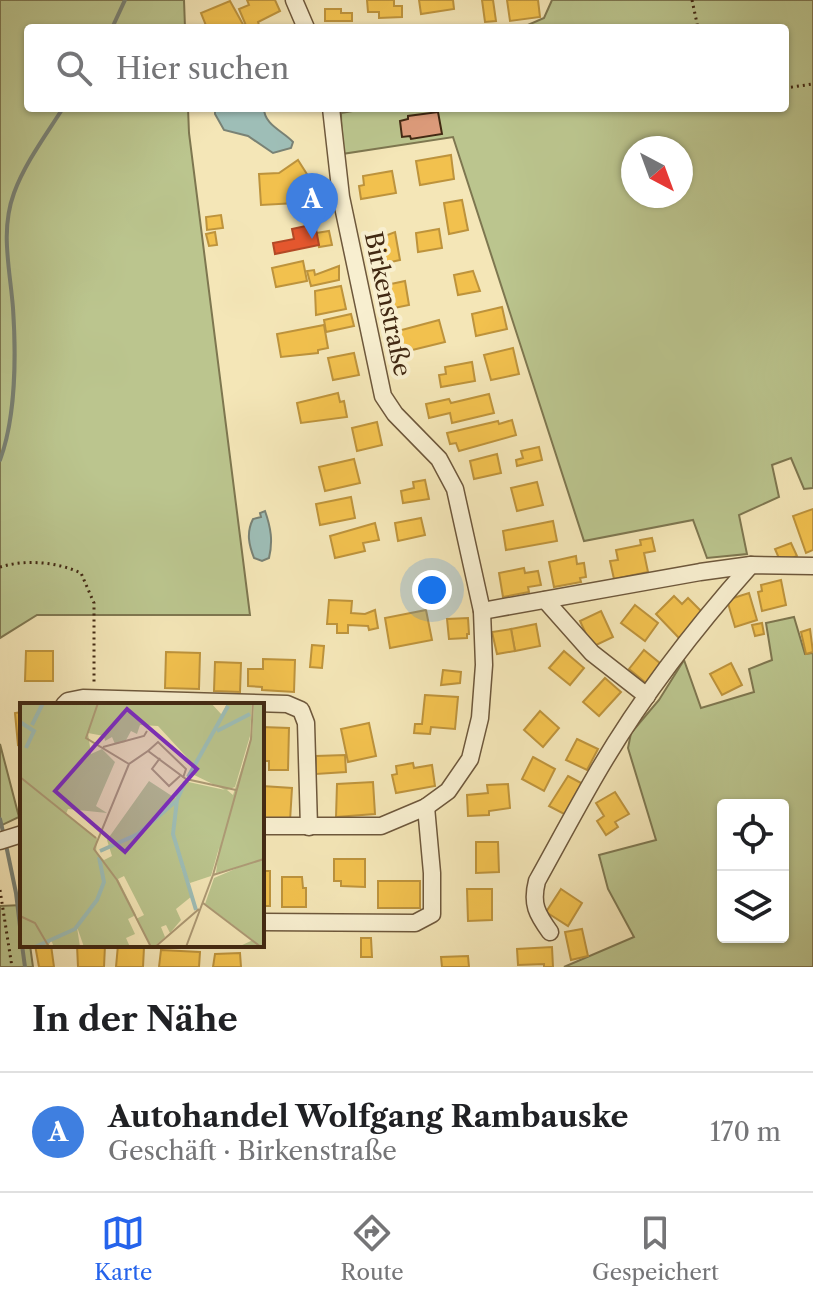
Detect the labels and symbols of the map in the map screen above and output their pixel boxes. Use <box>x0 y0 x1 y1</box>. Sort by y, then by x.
north arrow <box>621 136 693 208</box>
pin: A <box>286 173 338 239</box>
street label: Birkenstraße <box>359 229 417 379</box>
your location <box>412 570 452 610</box>
inset map <box>20 703 264 947</box>

